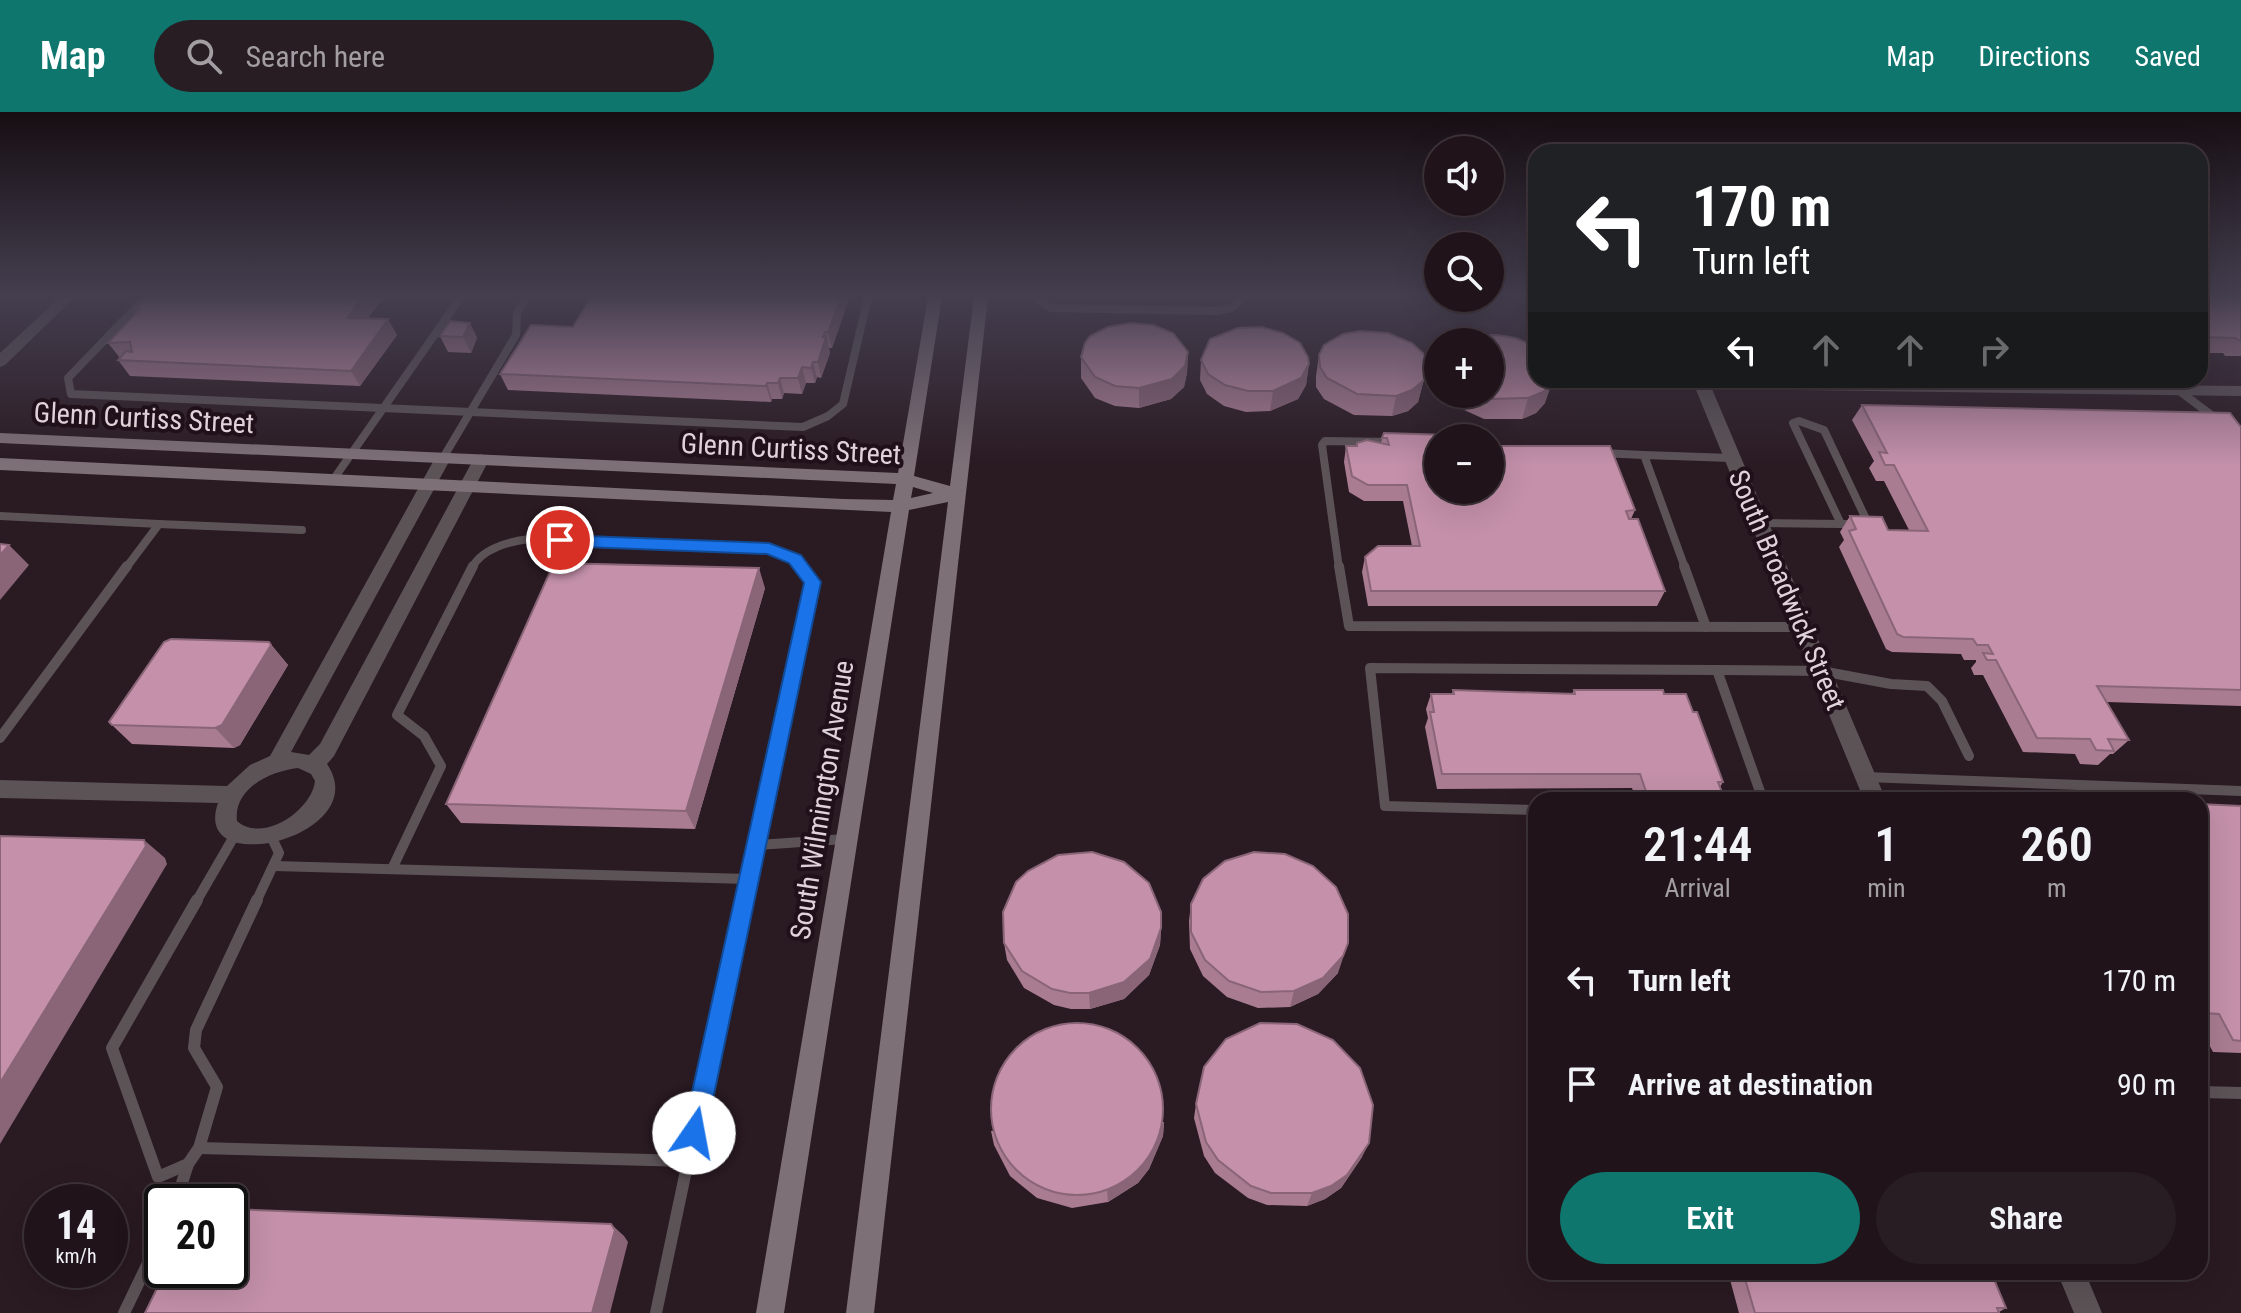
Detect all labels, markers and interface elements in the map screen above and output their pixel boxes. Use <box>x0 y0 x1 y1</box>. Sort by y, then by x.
search box <box>154 20 714 92</box>
text: Map <box>40 34 106 78</box>
icon: search <box>182 34 226 78</box>
text: Search here <box>246 39 385 74</box>
text: Map <box>1886 40 1935 73</box>
text: Directions <box>1979 40 2090 73</box>
text: Saved <box>2134 40 2201 73</box>
map controls <box>1424 136 1504 504</box>
button: sound <box>1424 136 1504 216</box>
text: 170 m <box>1692 174 1831 240</box>
icon: left <box>1560 176 1664 280</box>
button: search <box>1424 232 1504 312</box>
text: Turn left <box>1692 241 1810 283</box>
button: + <box>1424 328 1504 408</box>
icon: left <box>1720 328 1764 372</box>
icon: ahead <box>1804 328 1848 372</box>
icon: ahead <box>1888 328 1932 372</box>
icon: right <box>1972 328 2016 372</box>
street label: Glenn Curtiss Street <box>33 396 255 440</box>
button: − <box>1424 424 1504 504</box>
street label: Glenn Curtiss Street <box>680 427 902 471</box>
street label: South Broadwick Street <box>1722 465 1852 715</box>
pin <box>526 506 594 574</box>
icon: arrive <box>538 518 582 562</box>
street label: South Wilmington Avenue <box>784 658 860 942</box>
text: 21:44 <box>1643 816 1752 873</box>
text: 1 <box>1874 816 1898 873</box>
text: 260 <box>2021 816 2093 873</box>
text: Arrival <box>1665 873 1731 903</box>
text: min <box>1867 873 1905 903</box>
text: m <box>2047 873 2067 903</box>
icon: left <box>1560 958 1604 1002</box>
text: Turn left <box>1628 963 1731 998</box>
text: 170 m <box>2102 963 2176 998</box>
icon: arrive <box>1560 1062 1604 1106</box>
text: Arrive at destination <box>1628 1067 1873 1102</box>
text: 90 m <box>2117 1067 2176 1102</box>
position arrow <box>652 1091 736 1175</box>
button: Exit <box>1560 1172 1860 1264</box>
button: Share <box>1876 1172 2176 1264</box>
speed limit sign: 20 <box>144 1184 248 1288</box>
text: 14 <box>56 1202 96 1249</box>
text: km/h <box>55 1244 97 1268</box>

